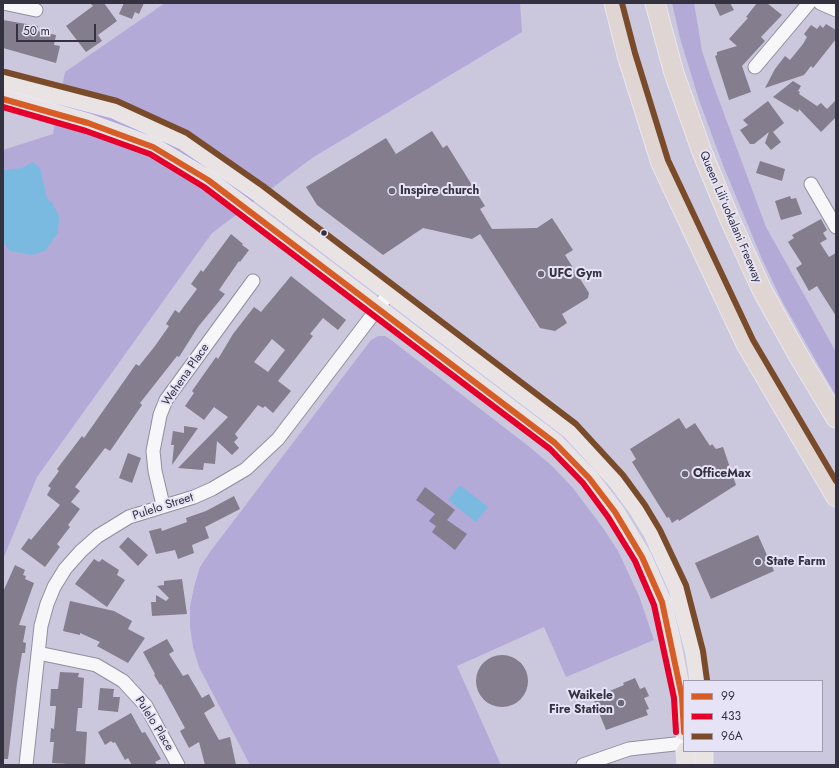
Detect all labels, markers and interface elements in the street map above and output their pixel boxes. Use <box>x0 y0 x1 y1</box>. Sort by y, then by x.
scale bar <box>18 16 98 42</box>
text: 50 m <box>23 22 50 40</box>
street label: Queen Liliʻuokalani Freeway <box>696 149 764 285</box>
place label: Inspire church <box>400 184 479 198</box>
marker: Inspire church <box>387 186 397 196</box>
unlabelled marker <box>319 228 329 238</box>
place label: UFC Gym <box>549 267 602 281</box>
marker: UFC Gym <box>536 269 546 279</box>
street label: Wehena Place <box>159 341 213 409</box>
place label: OfficeMax <box>693 467 751 481</box>
marker: OfficeMax <box>680 469 690 479</box>
street label: Pulelo Street <box>131 490 195 524</box>
place label: State Farm <box>766 555 826 569</box>
marker: State Farm <box>753 557 763 567</box>
legend <box>683 680 823 752</box>
text: 99 <box>721 687 735 705</box>
place label: Waikele Fire Station <box>549 689 613 717</box>
street label: Pulelo Place <box>132 694 176 754</box>
marker: Waikele Fire Station <box>616 698 626 708</box>
text: 433 <box>721 707 741 725</box>
text: 96A <box>721 727 743 745</box>

